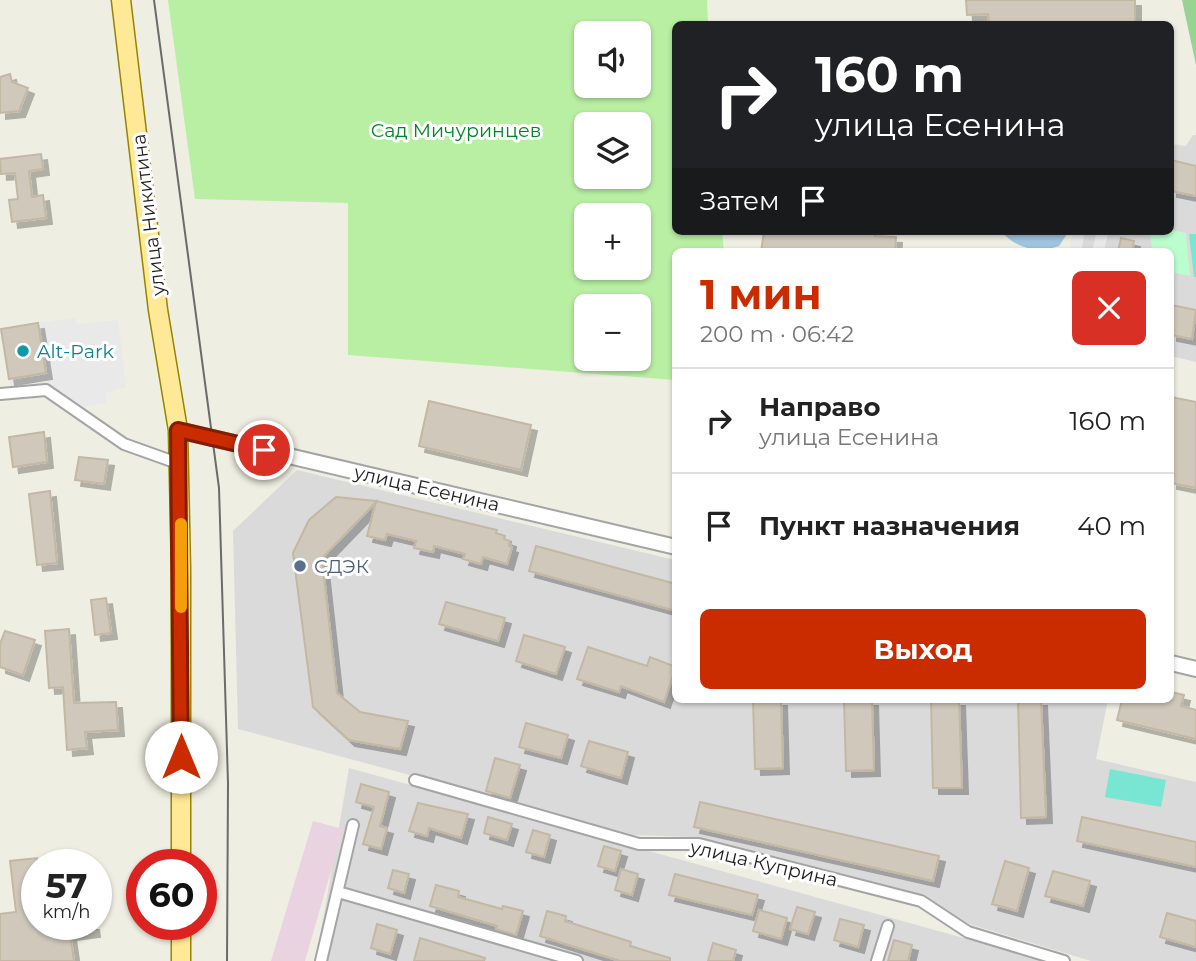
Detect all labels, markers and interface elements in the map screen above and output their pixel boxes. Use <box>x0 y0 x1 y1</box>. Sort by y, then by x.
map controls <box>574 21 651 371</box>
button: sound <box>574 21 651 98</box>
text: 160 m <box>815 45 964 104</box>
icon: right <box>700 49 791 140</box>
text: улица Есенина <box>815 105 1066 144</box>
button: layers <box>574 112 651 189</box>
park label: Сад Мичуринцев <box>371 119 541 142</box>
street label: улица Никитина <box>127 133 170 298</box>
icon: arrive <box>794 182 832 220</box>
text: Затем <box>700 185 780 217</box>
button: + <box>574 203 651 280</box>
text: 1 мин <box>700 268 822 320</box>
button: close <box>1072 271 1146 345</box>
button: − <box>574 294 651 371</box>
text: 200 m · 06:42 <box>700 320 854 348</box>
place label: Alt-Park <box>37 340 114 363</box>
marker: Alt-Park <box>15 343 31 359</box>
text: Направо <box>759 391 880 423</box>
icon: right <box>700 402 738 440</box>
text: 160 m <box>1069 405 1146 437</box>
pin <box>234 420 294 480</box>
text: улица Есенина <box>759 423 939 451</box>
icon: arrive <box>245 431 283 469</box>
street label: улица Есенина <box>351 460 502 516</box>
icon: arrive <box>700 507 738 545</box>
text: Пункт назначения <box>759 510 1020 542</box>
text: 40 m <box>1077 510 1146 542</box>
place label: СДЭК <box>314 555 369 578</box>
marker: СДЭК <box>292 558 308 574</box>
button: Выход <box>700 609 1146 689</box>
position arrow <box>144 720 218 794</box>
street label: улица Куприна <box>687 835 840 892</box>
speed limit sign: 60 <box>126 849 217 940</box>
text: 57 <box>45 864 88 907</box>
text: km/h <box>42 901 91 923</box>

